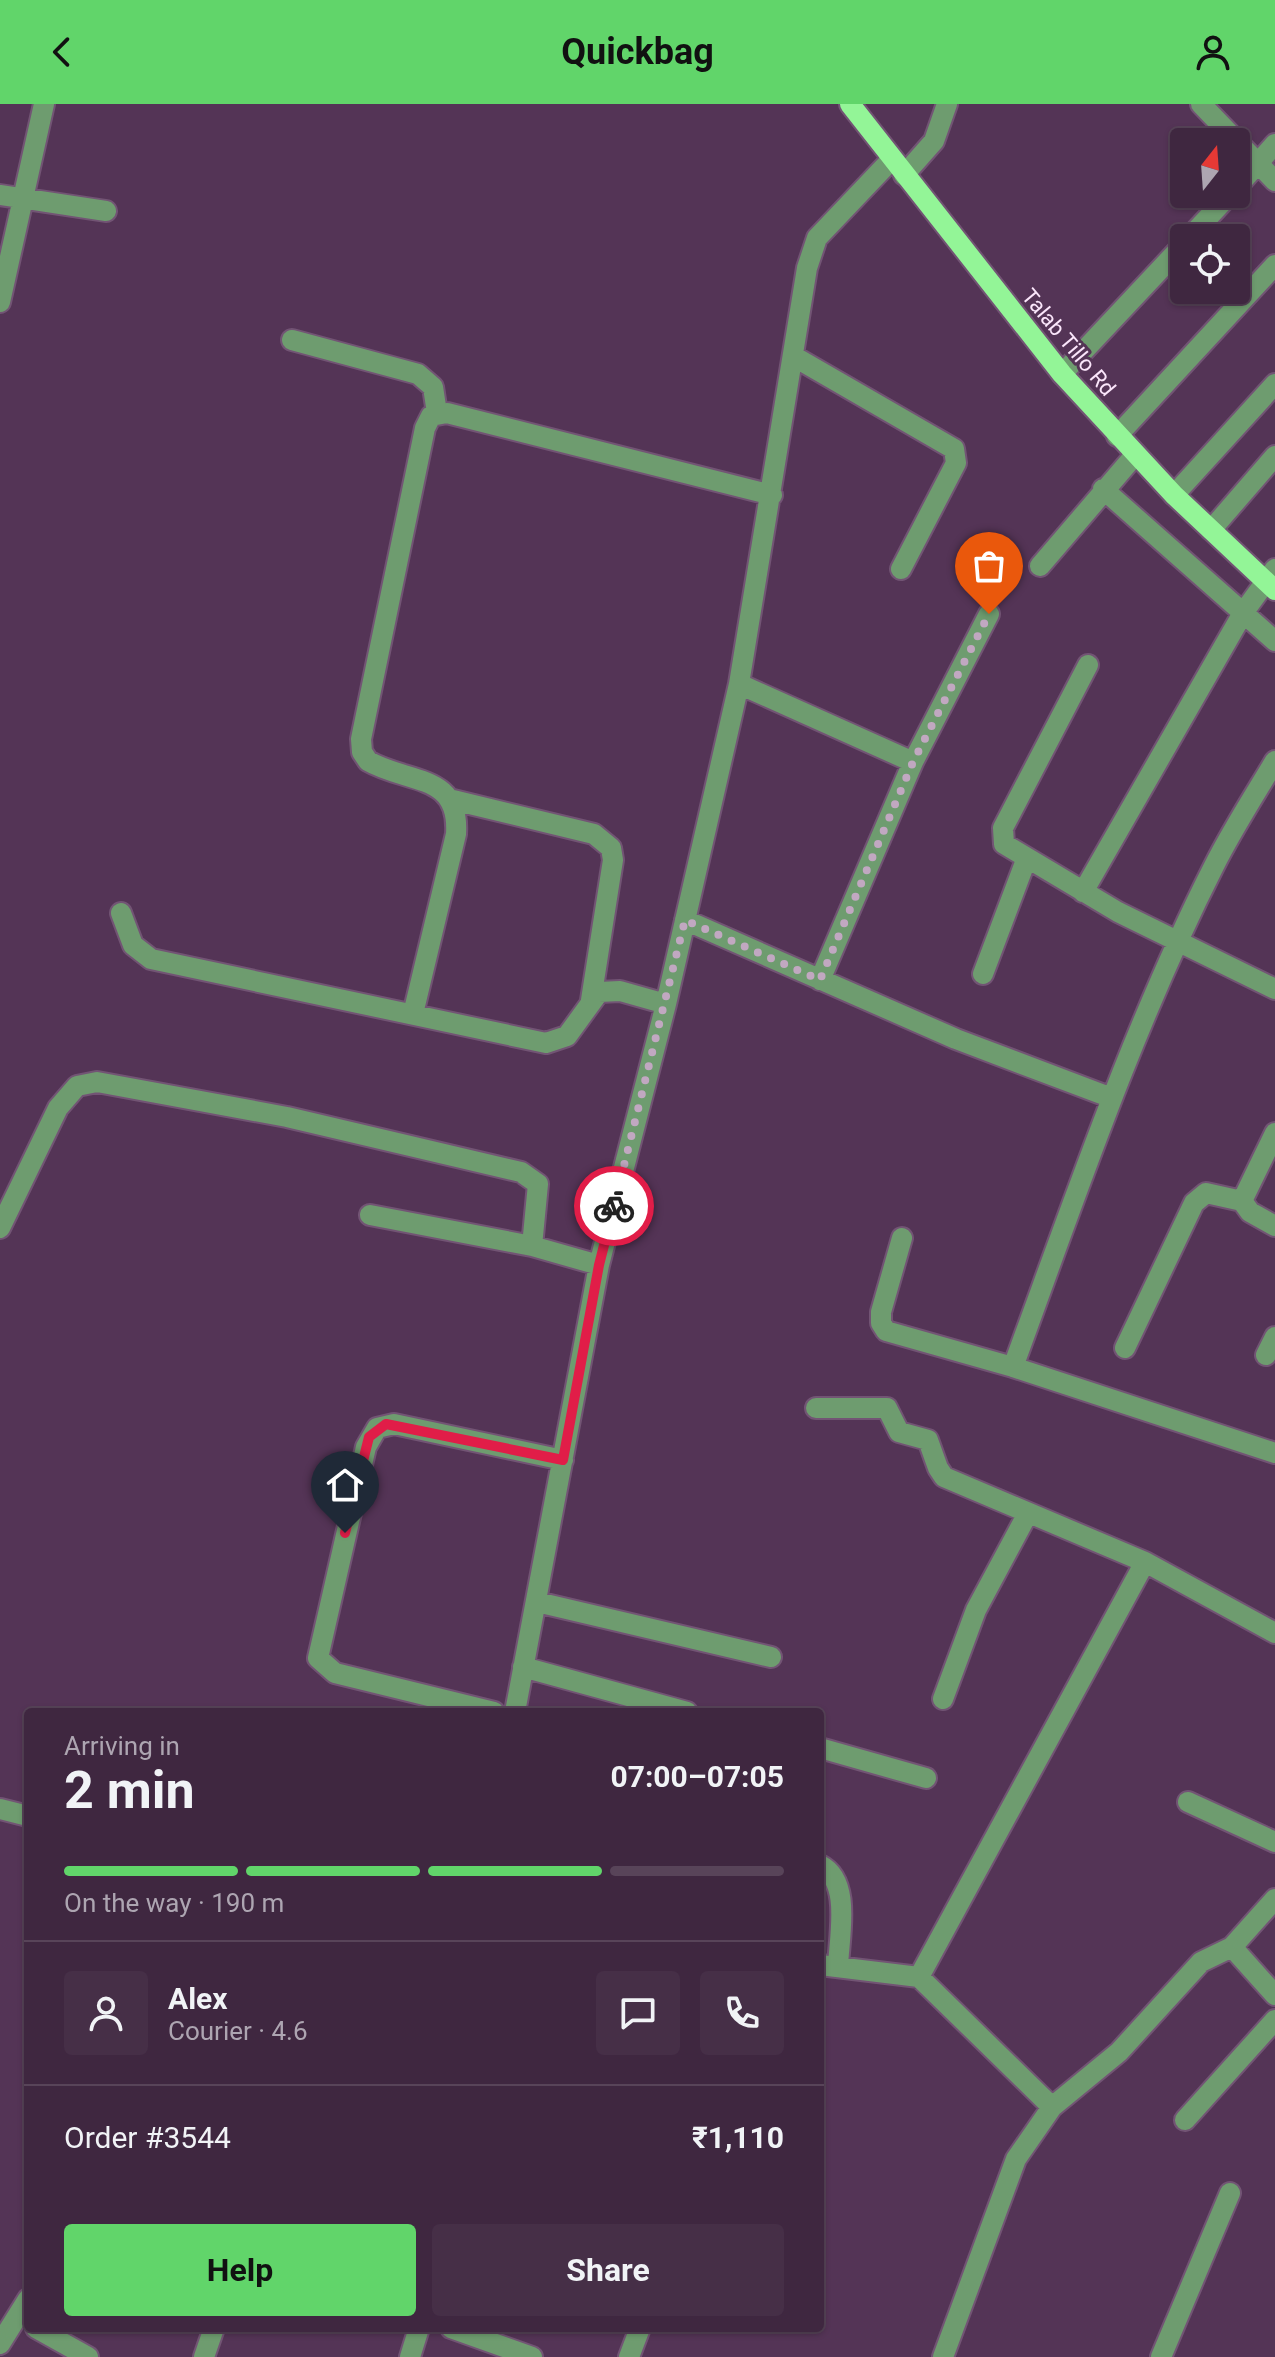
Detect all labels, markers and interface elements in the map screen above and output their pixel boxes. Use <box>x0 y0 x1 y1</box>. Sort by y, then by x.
icon: back <box>40 30 84 74</box>
icon: person <box>1191 30 1235 74</box>
text: Quickbag <box>561 31 714 73</box>
north arrow <box>1170 128 1250 208</box>
map controls <box>1170 128 1250 304</box>
button: locate <box>1170 224 1250 304</box>
street label: Talab Tillo Rd <box>1017 284 1121 401</box>
pin <box>955 532 1023 614</box>
icon: bag <box>967 544 1011 588</box>
courier <box>574 1166 654 1246</box>
icon: bike <box>592 1184 636 1228</box>
pin <box>311 1451 379 1533</box>
icon: home <box>323 1463 367 1507</box>
text: Arriving in <box>64 1731 180 1761</box>
text: 07:00–07:05 <box>610 1759 784 1794</box>
text: 2 min <box>64 1760 195 1821</box>
text: On the way · 190 m <box>64 1888 284 1918</box>
button: person <box>64 1971 148 2055</box>
button: chat <box>596 1971 680 2055</box>
button: phone <box>700 1971 784 2055</box>
text: Alex <box>168 1981 228 2016</box>
text: Courier · 4.6 <box>168 2016 308 2046</box>
text: Order #3544 <box>64 2120 231 2155</box>
text: ₹1,110 <box>692 2120 784 2155</box>
button: Help <box>64 2224 416 2316</box>
button: Share <box>432 2224 784 2316</box>

